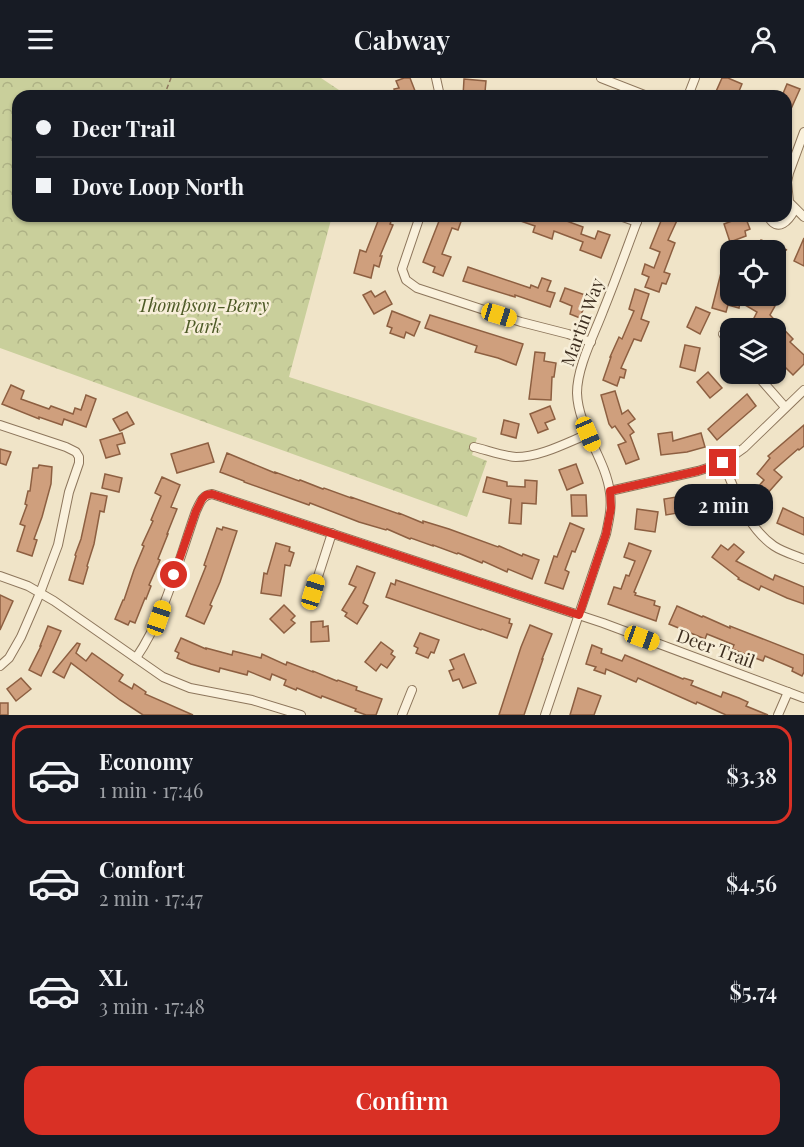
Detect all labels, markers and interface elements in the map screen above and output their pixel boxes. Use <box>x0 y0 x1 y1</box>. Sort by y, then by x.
text: Cabway <box>354 21 450 57</box>
icon: menu <box>24 23 57 56</box>
icon: person <box>747 23 780 56</box>
text: Deer Trail <box>72 113 176 143</box>
text: Dove Loop North <box>72 171 244 201</box>
map controls <box>720 240 786 384</box>
button: locate <box>720 240 786 306</box>
street label: Martin Way <box>555 275 609 369</box>
park label: Thompson-Berry Park <box>137 293 269 338</box>
car <box>479 301 519 329</box>
button: layers <box>720 318 786 384</box>
car <box>573 414 603 454</box>
route end <box>709 449 736 476</box>
callout: 2 min <box>674 484 772 526</box>
text: 2 min <box>698 491 749 518</box>
route start <box>160 561 187 588</box>
car <box>299 572 327 612</box>
car <box>145 598 173 638</box>
car <box>622 623 662 653</box>
street label: Deer Trail <box>674 623 758 673</box>
text: Economy <box>99 746 193 776</box>
icon: car <box>27 748 81 802</box>
text: $3.38 <box>727 760 777 790</box>
text: 1 min · 17:46 <box>99 776 203 803</box>
text: Comfort <box>99 854 185 884</box>
icon: car <box>27 856 81 910</box>
text: $4.56 <box>726 868 777 898</box>
text: 2 min · 17:47 <box>99 884 203 911</box>
text: XL <box>99 962 128 992</box>
icon: car <box>27 964 81 1018</box>
text: $5.74 <box>729 976 777 1006</box>
text: 3 min · 17:48 <box>99 992 205 1019</box>
button: Confirm <box>24 1066 780 1135</box>

